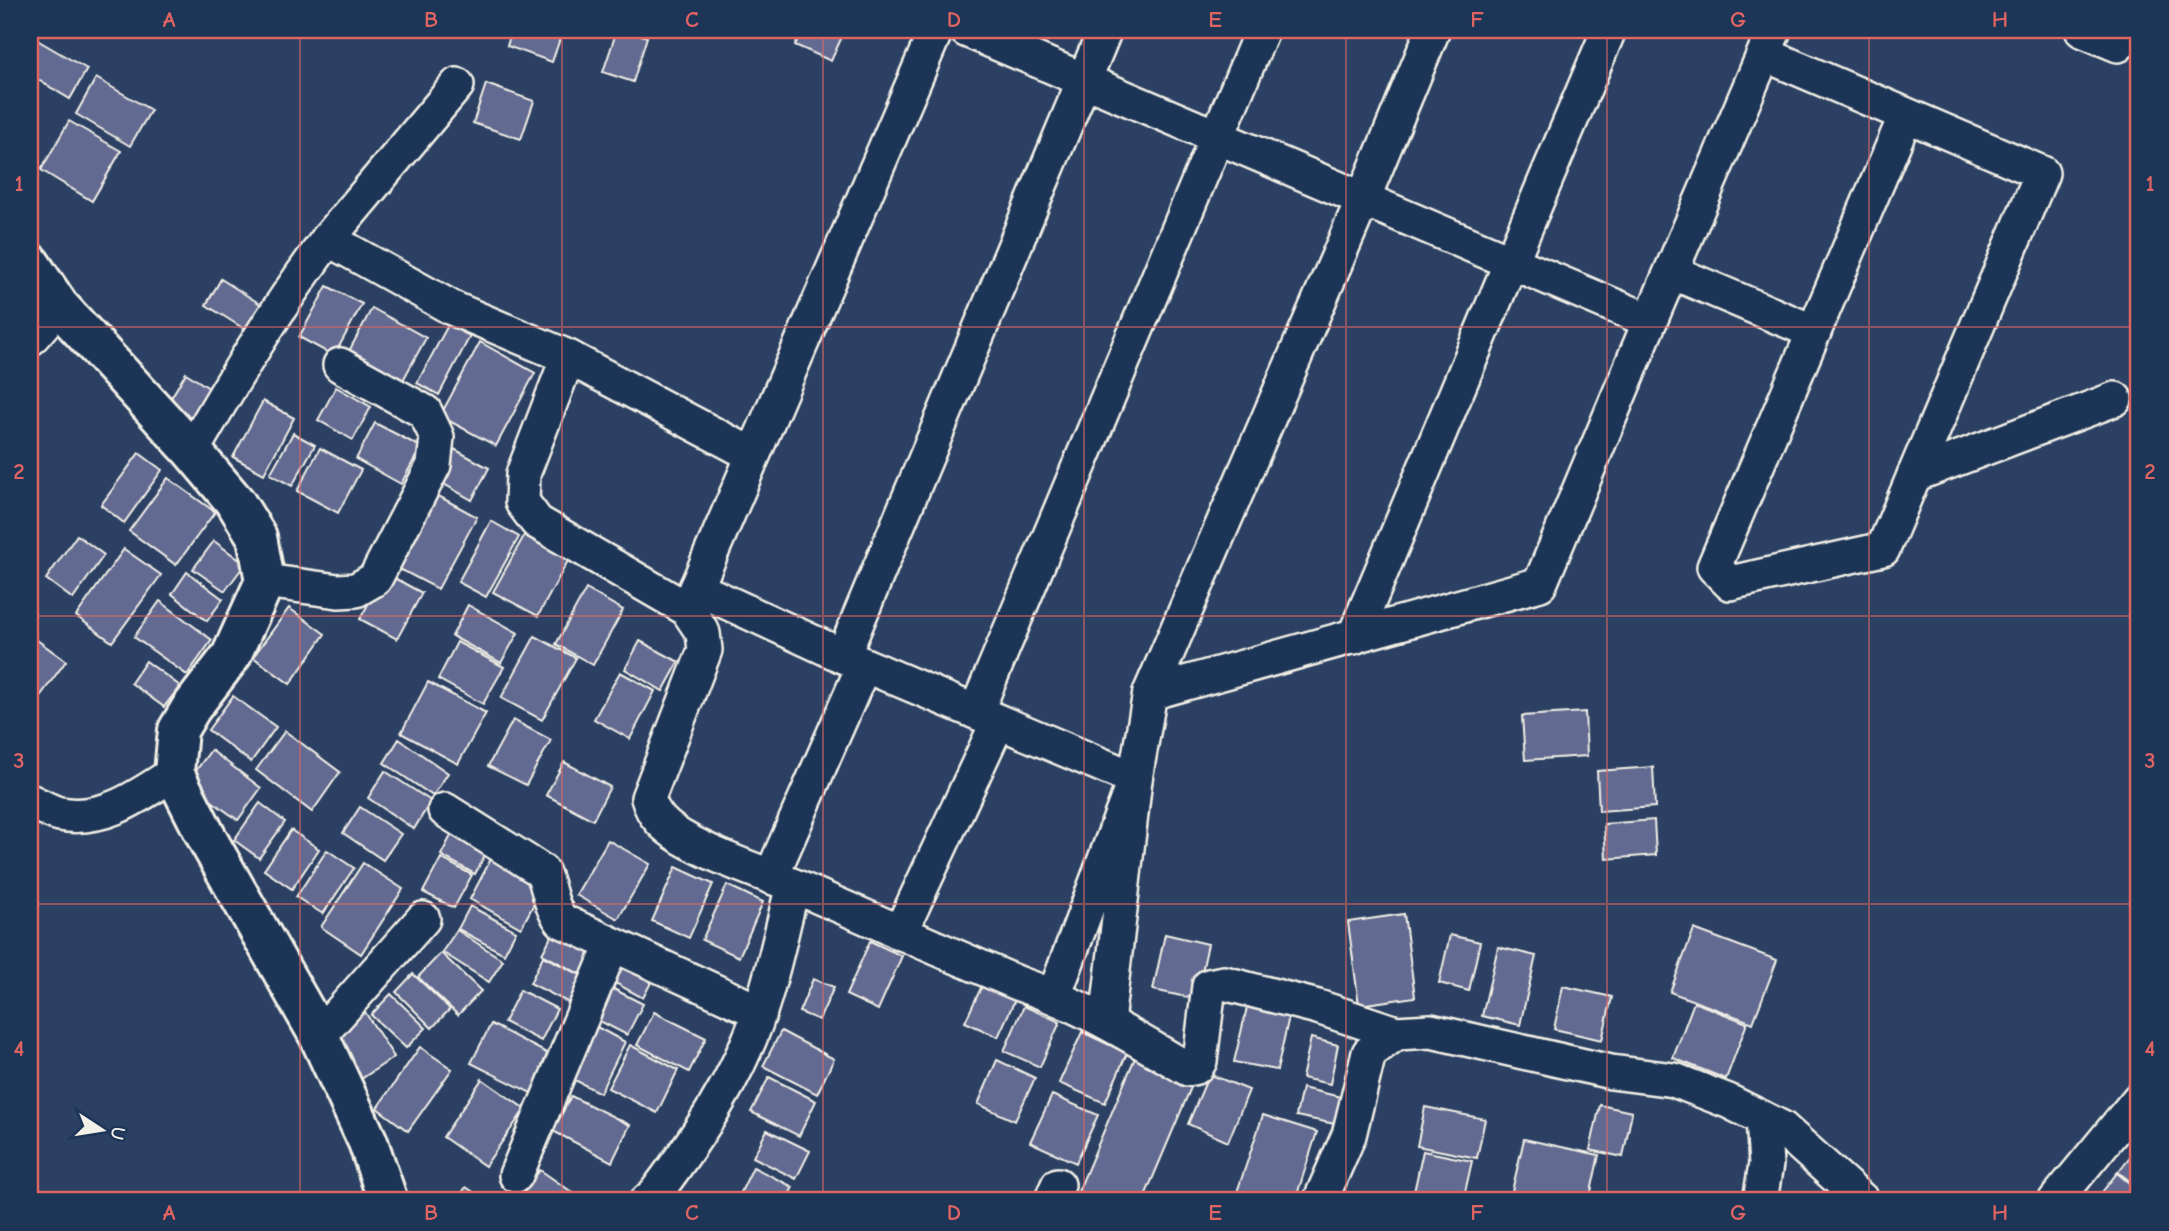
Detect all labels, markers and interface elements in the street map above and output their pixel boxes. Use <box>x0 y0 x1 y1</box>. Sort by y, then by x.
text: A <box>163 6 176 33</box>
text: B <box>424 6 438 33</box>
text: C <box>685 6 699 33</box>
text: D <box>947 6 961 33</box>
text: E <box>1208 6 1222 33</box>
text: F <box>1470 6 1484 33</box>
text: G <box>1730 6 1746 33</box>
text: H <box>1992 6 2008 33</box>
text: 1 <box>14 170 24 197</box>
text: 1 <box>2145 170 2155 197</box>
text: 2 <box>13 458 25 485</box>
text: 2 <box>2144 458 2156 485</box>
text: 3 <box>13 747 25 774</box>
text: 3 <box>2144 747 2156 774</box>
text: 4 <box>14 1035 25 1062</box>
text: 4 <box>2145 1035 2156 1062</box>
north arrow <box>66 1094 136 1164</box>
text: U <box>106 1125 130 1142</box>
text: A <box>163 1199 176 1226</box>
text: B <box>424 1199 438 1226</box>
text: C <box>685 1199 699 1226</box>
text: D <box>947 1199 961 1226</box>
text: E <box>1208 1199 1222 1226</box>
text: F <box>1470 1199 1484 1226</box>
text: G <box>1730 1199 1746 1226</box>
text: H <box>1992 1199 2008 1226</box>

